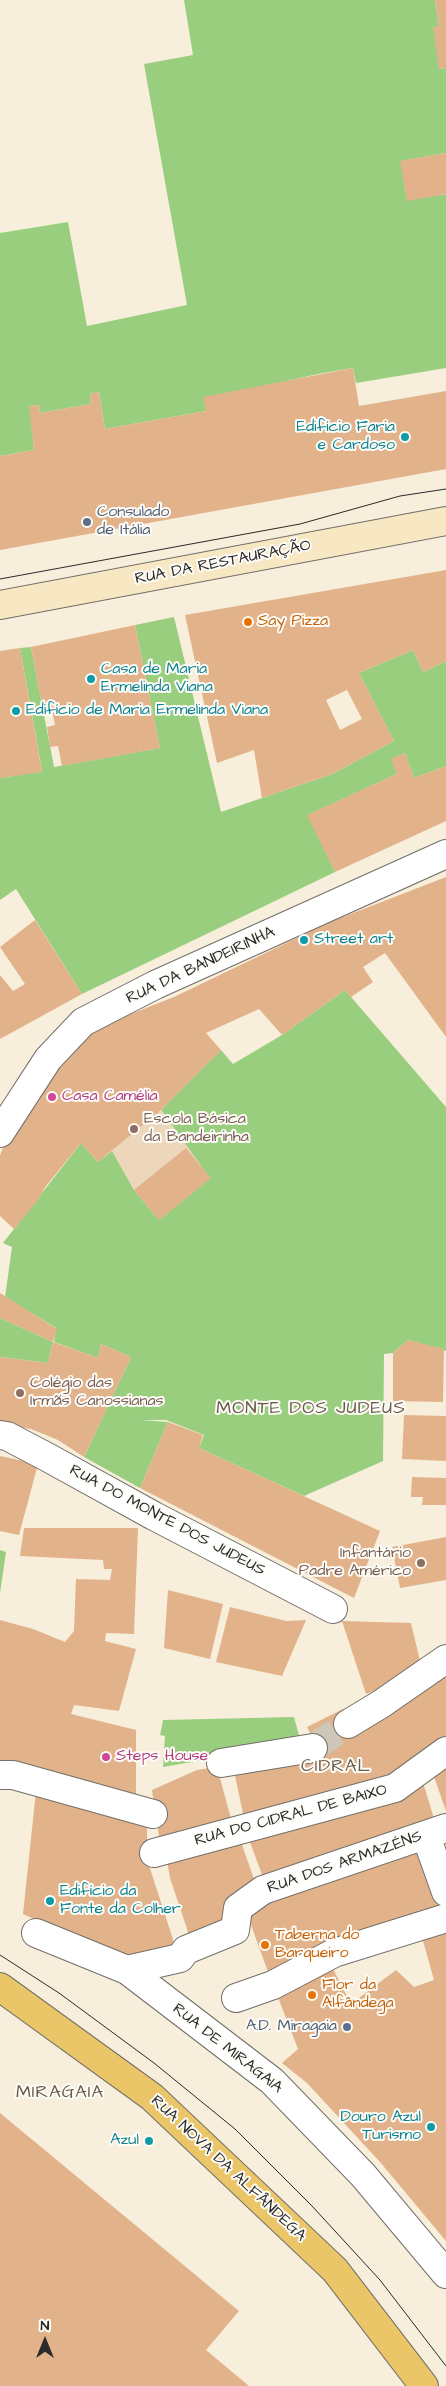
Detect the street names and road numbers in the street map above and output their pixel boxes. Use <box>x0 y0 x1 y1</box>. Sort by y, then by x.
street label: RUA DA RESTAURAÇÃO <box>134 537 312 589</box>
street label: RUA DA BANDEIRINHA <box>124 923 278 1009</box>
street label: RUA DO MONTE DOS JUDEUS <box>66 1461 268 1581</box>
street label: RUA DO CIDRAL DE BAIXO <box>193 1781 389 1851</box>
street label: RUA DOS ARMAZÉNS <box>265 1828 425 1898</box>
street label: RUA DE MIRAGAIA <box>168 2000 286 2098</box>
street label: RUA NOVA DA ALFÂNDEGA <box>146 2092 310 2246</box>

